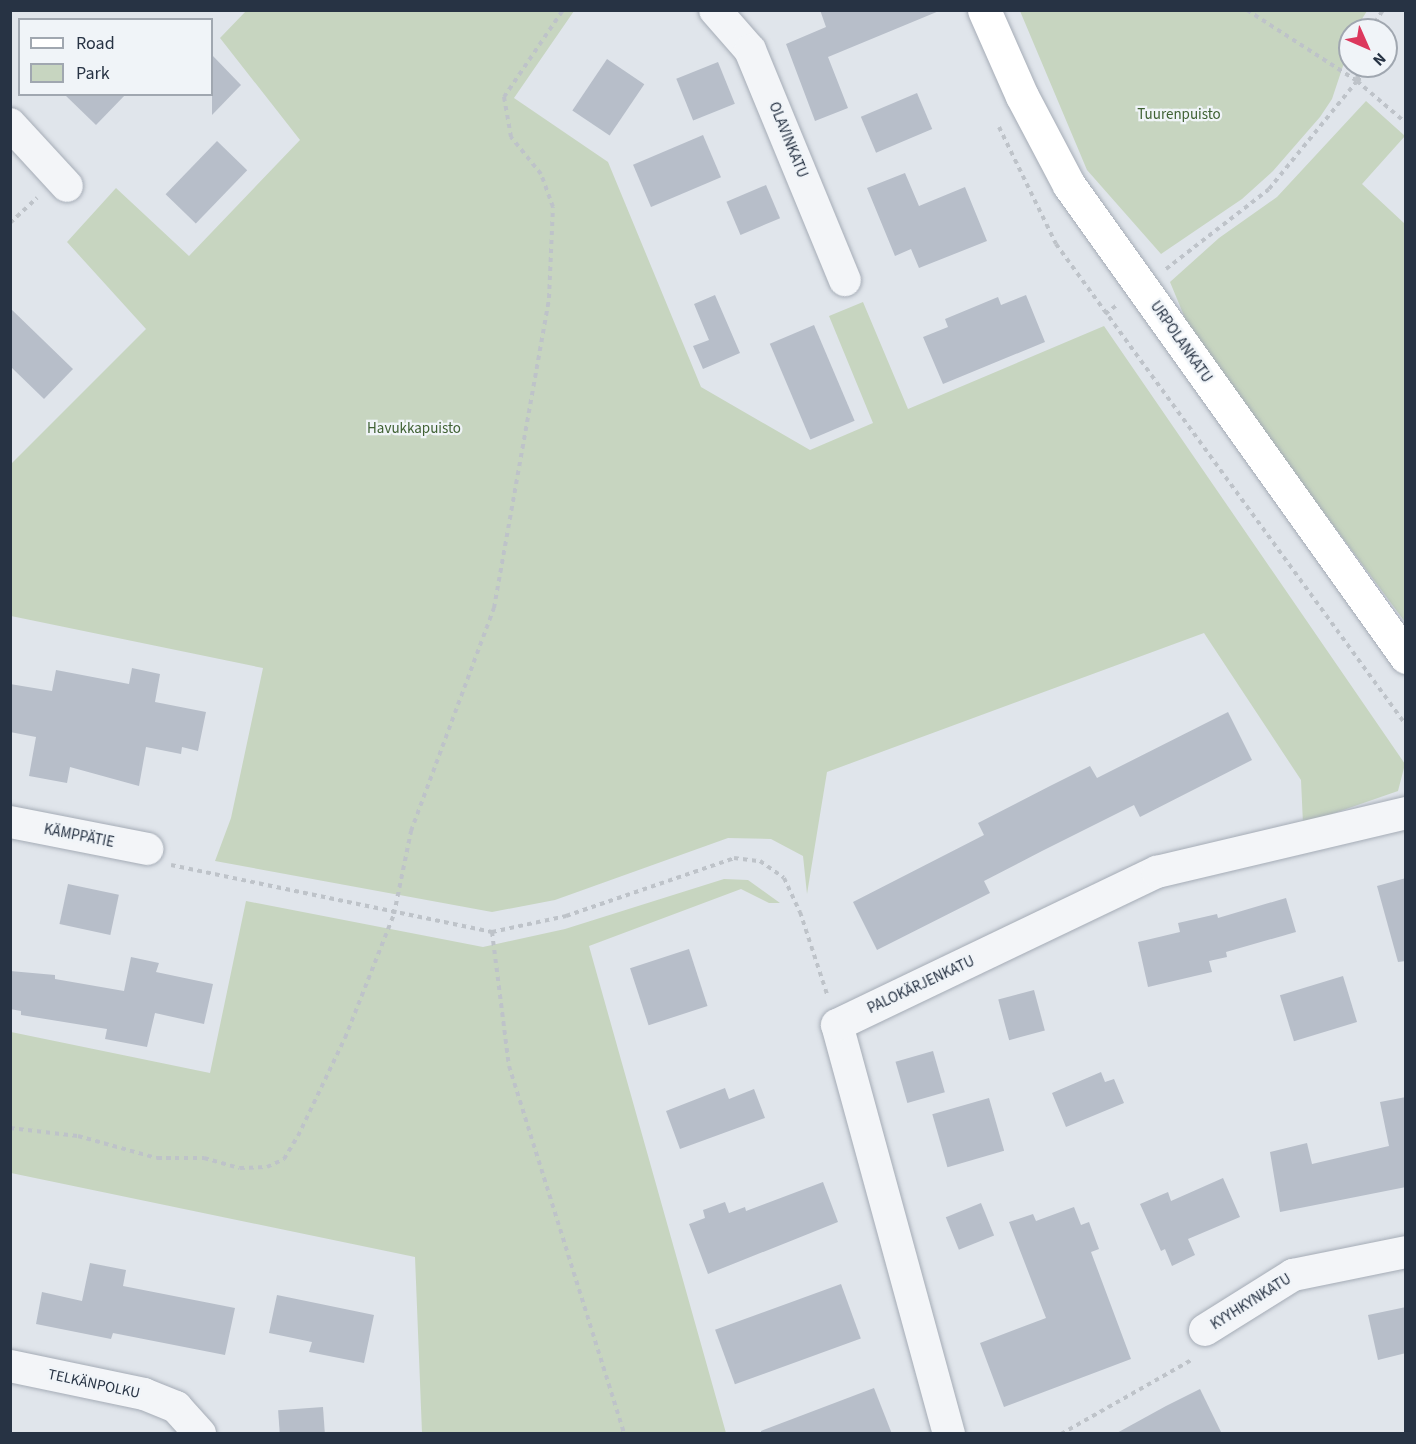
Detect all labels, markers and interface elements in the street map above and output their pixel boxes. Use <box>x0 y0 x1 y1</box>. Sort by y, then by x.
legend <box>18 18 213 96</box>
north arrow <box>1338 18 1398 78</box>
text: Road <box>76 31 115 56</box>
text: N <box>1368 48 1391 71</box>
text: Park <box>76 61 110 86</box>
street label: OLAVINKATU <box>765 99 811 181</box>
park label: Tuurenpuisto <box>1137 106 1221 124</box>
street label: URPOLANKATU <box>1146 298 1216 386</box>
park label: Havukkapuisto <box>367 420 461 438</box>
street label: KÄMPPÄTIE <box>42 820 116 852</box>
street label: PALOKÄRJENKATU <box>865 952 977 1018</box>
street label: KYYHKYNKATU <box>1207 1270 1295 1334</box>
street label: TELKÄNPOLKU <box>46 1365 142 1403</box>

